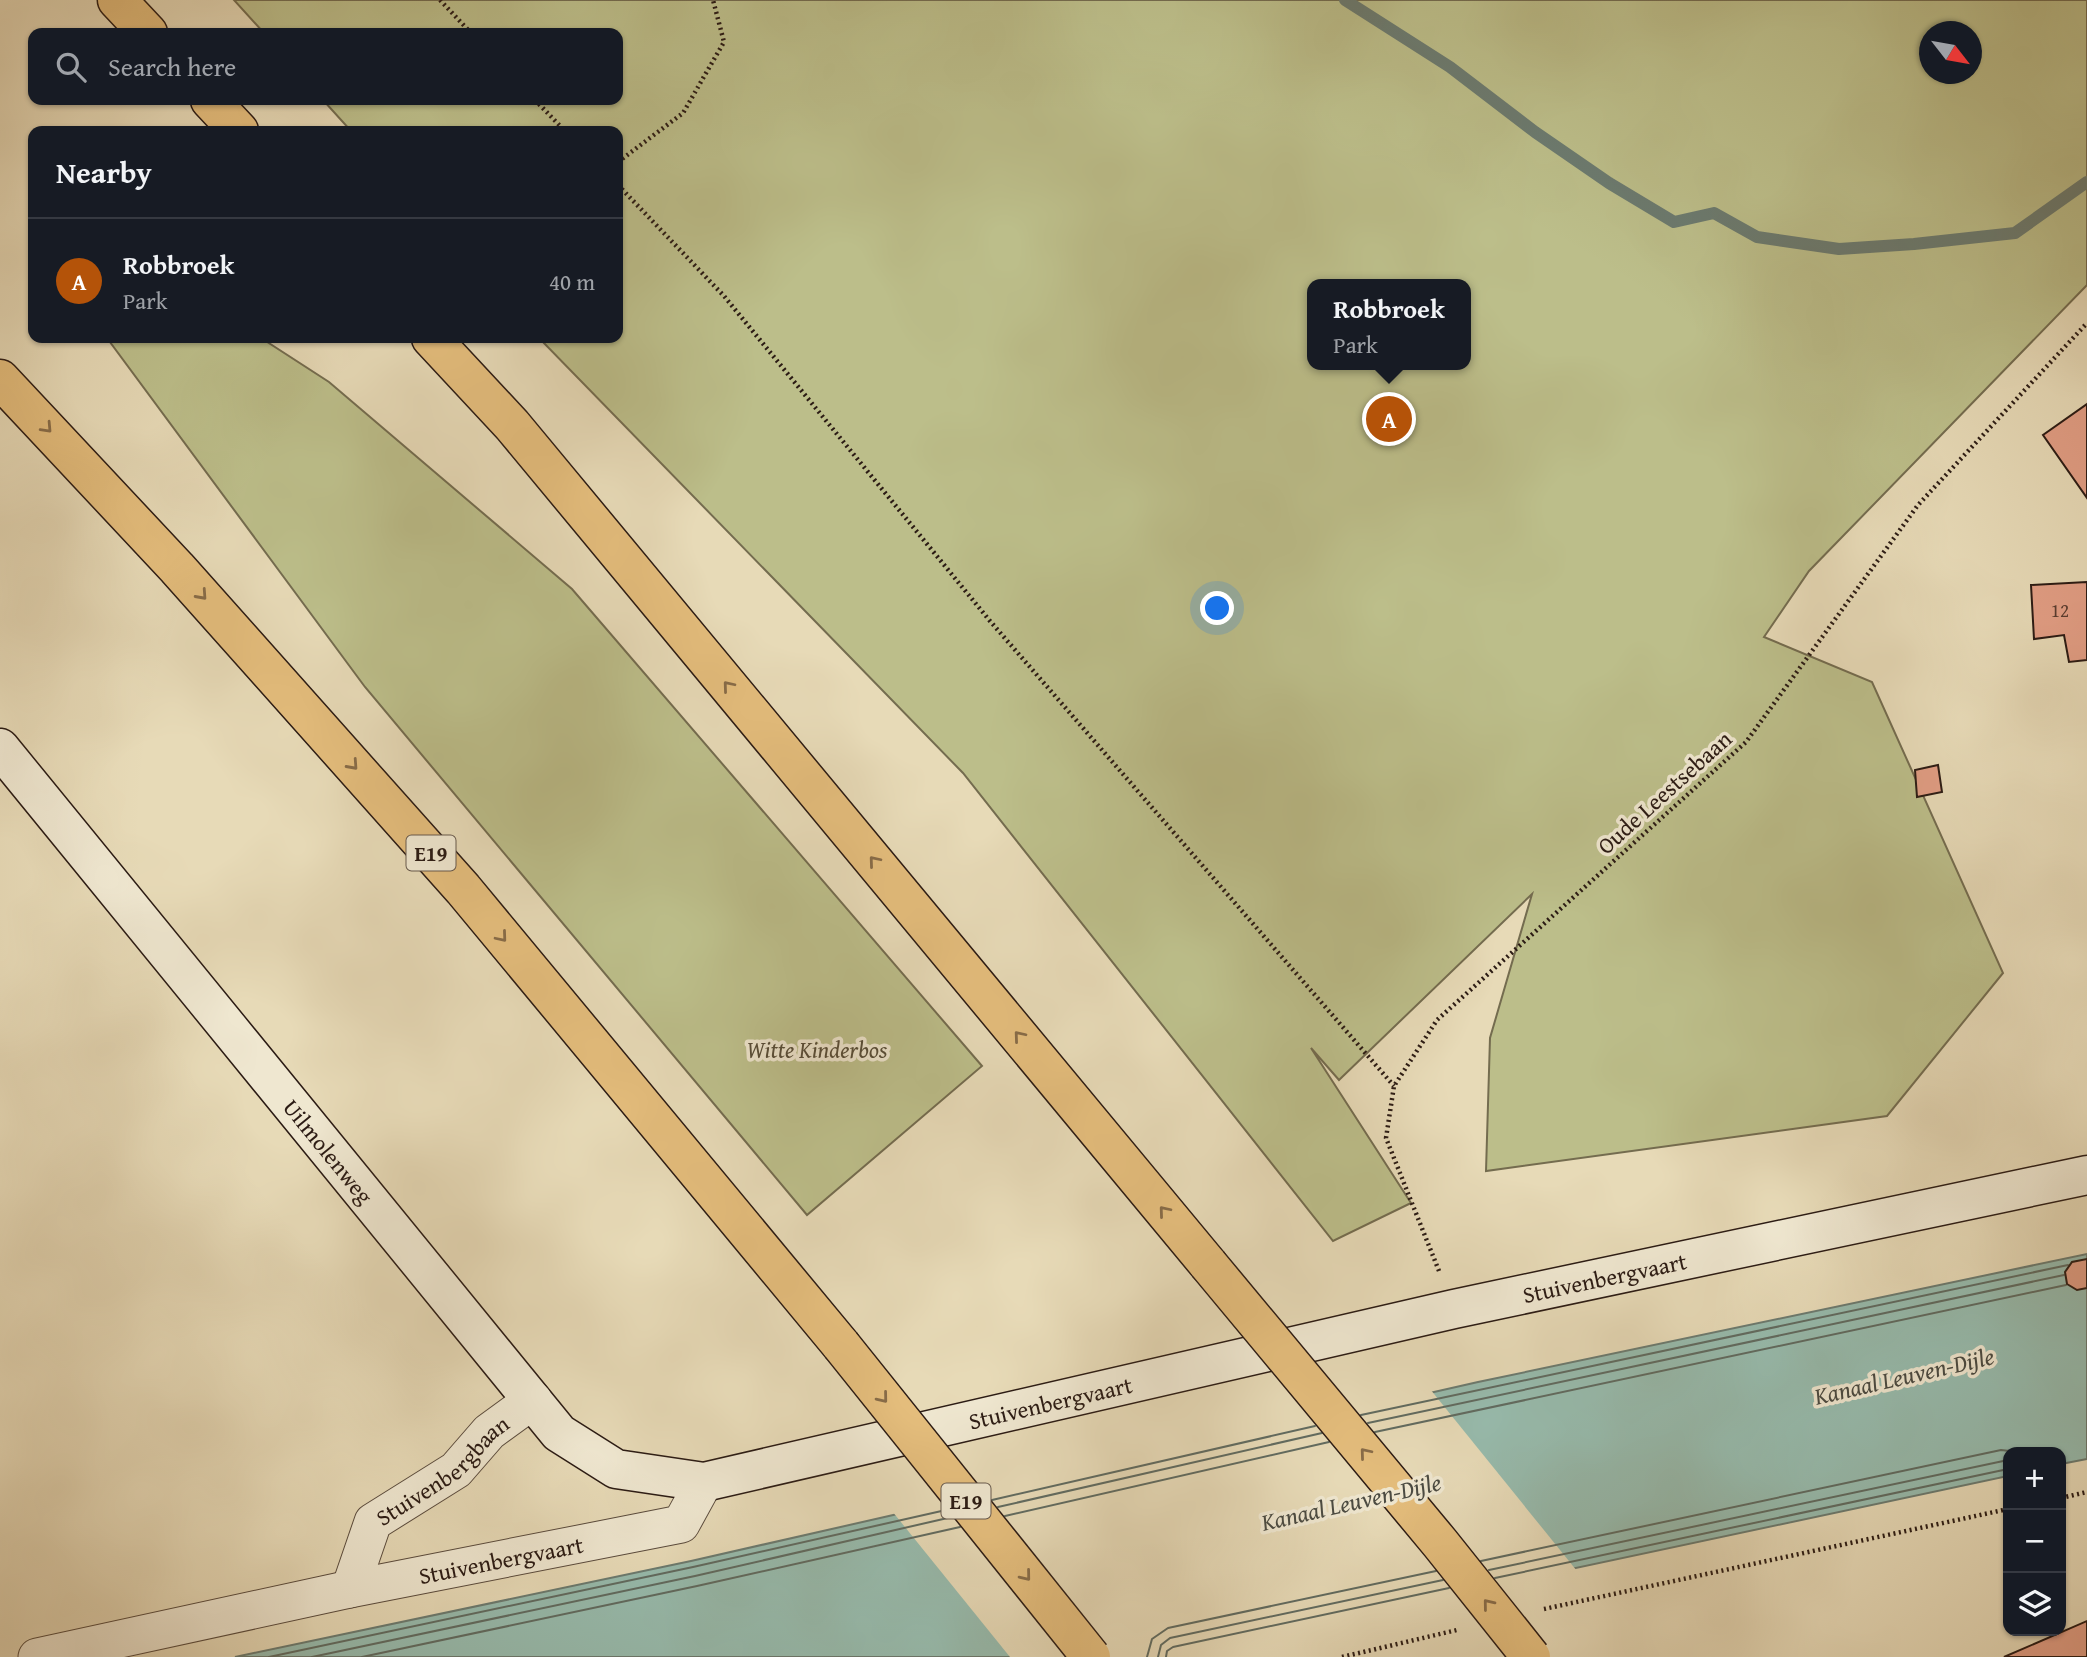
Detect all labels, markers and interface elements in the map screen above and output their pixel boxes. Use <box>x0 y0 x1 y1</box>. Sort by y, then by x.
north arrow <box>1919 21 1982 84</box>
search box <box>28 28 623 105</box>
text: Search here <box>108 47 236 86</box>
icon: search <box>52 48 90 86</box>
text: Nearby <box>56 150 152 194</box>
text: Robbroek <box>123 245 234 284</box>
text: A <box>72 265 86 298</box>
text: 40 m <box>549 265 595 298</box>
popup <box>1307 279 1471 370</box>
text: Park <box>123 284 167 317</box>
text: Robbroek <box>1333 289 1445 328</box>
text: Park <box>1333 328 1378 361</box>
pin: A <box>1366 393 1412 445</box>
one-way arrow <box>38 420 51 433</box>
one-way arrow <box>194 587 206 600</box>
your location <box>1200 591 1234 625</box>
house number: 12 <box>2051 596 2069 624</box>
one-way arrow <box>724 681 737 694</box>
street label: Oude Leestsebaan <box>1589 722 1739 861</box>
one-way arrow <box>345 757 357 770</box>
road number: E19 <box>406 836 456 870</box>
one-way arrow <box>869 857 882 869</box>
one-way arrow <box>494 928 506 941</box>
one-way arrow <box>1015 1032 1027 1045</box>
park label: Witte Kinderbos <box>747 1033 888 1066</box>
street label: Uilmolenweg <box>276 1091 382 1211</box>
one-way arrow <box>1160 1207 1172 1220</box>
street label: Stuivenbergvaart <box>1519 1244 1690 1311</box>
water label: Kanaal Leuven-Dijle <box>1810 1338 1998 1414</box>
street label: Stuivenbergvaart <box>965 1367 1135 1437</box>
one-way arrow <box>875 1391 888 1403</box>
street label: Stuivenbergbaan <box>369 1407 515 1533</box>
map controls <box>2003 1447 2066 1636</box>
button: + <box>2003 1447 2066 1510</box>
one-way arrow <box>1361 1449 1373 1462</box>
water label: Kanaal Leuven-Dijle <box>1257 1464 1445 1540</box>
road number: E19 <box>942 1484 990 1518</box>
button: − <box>2003 1510 2066 1573</box>
street label: Stuivenbergvaart <box>416 1527 586 1592</box>
one-way arrow <box>1017 1568 1030 1581</box>
button: layers <box>2003 1573 2066 1636</box>
one-way arrow <box>1484 1599 1497 1611</box>

